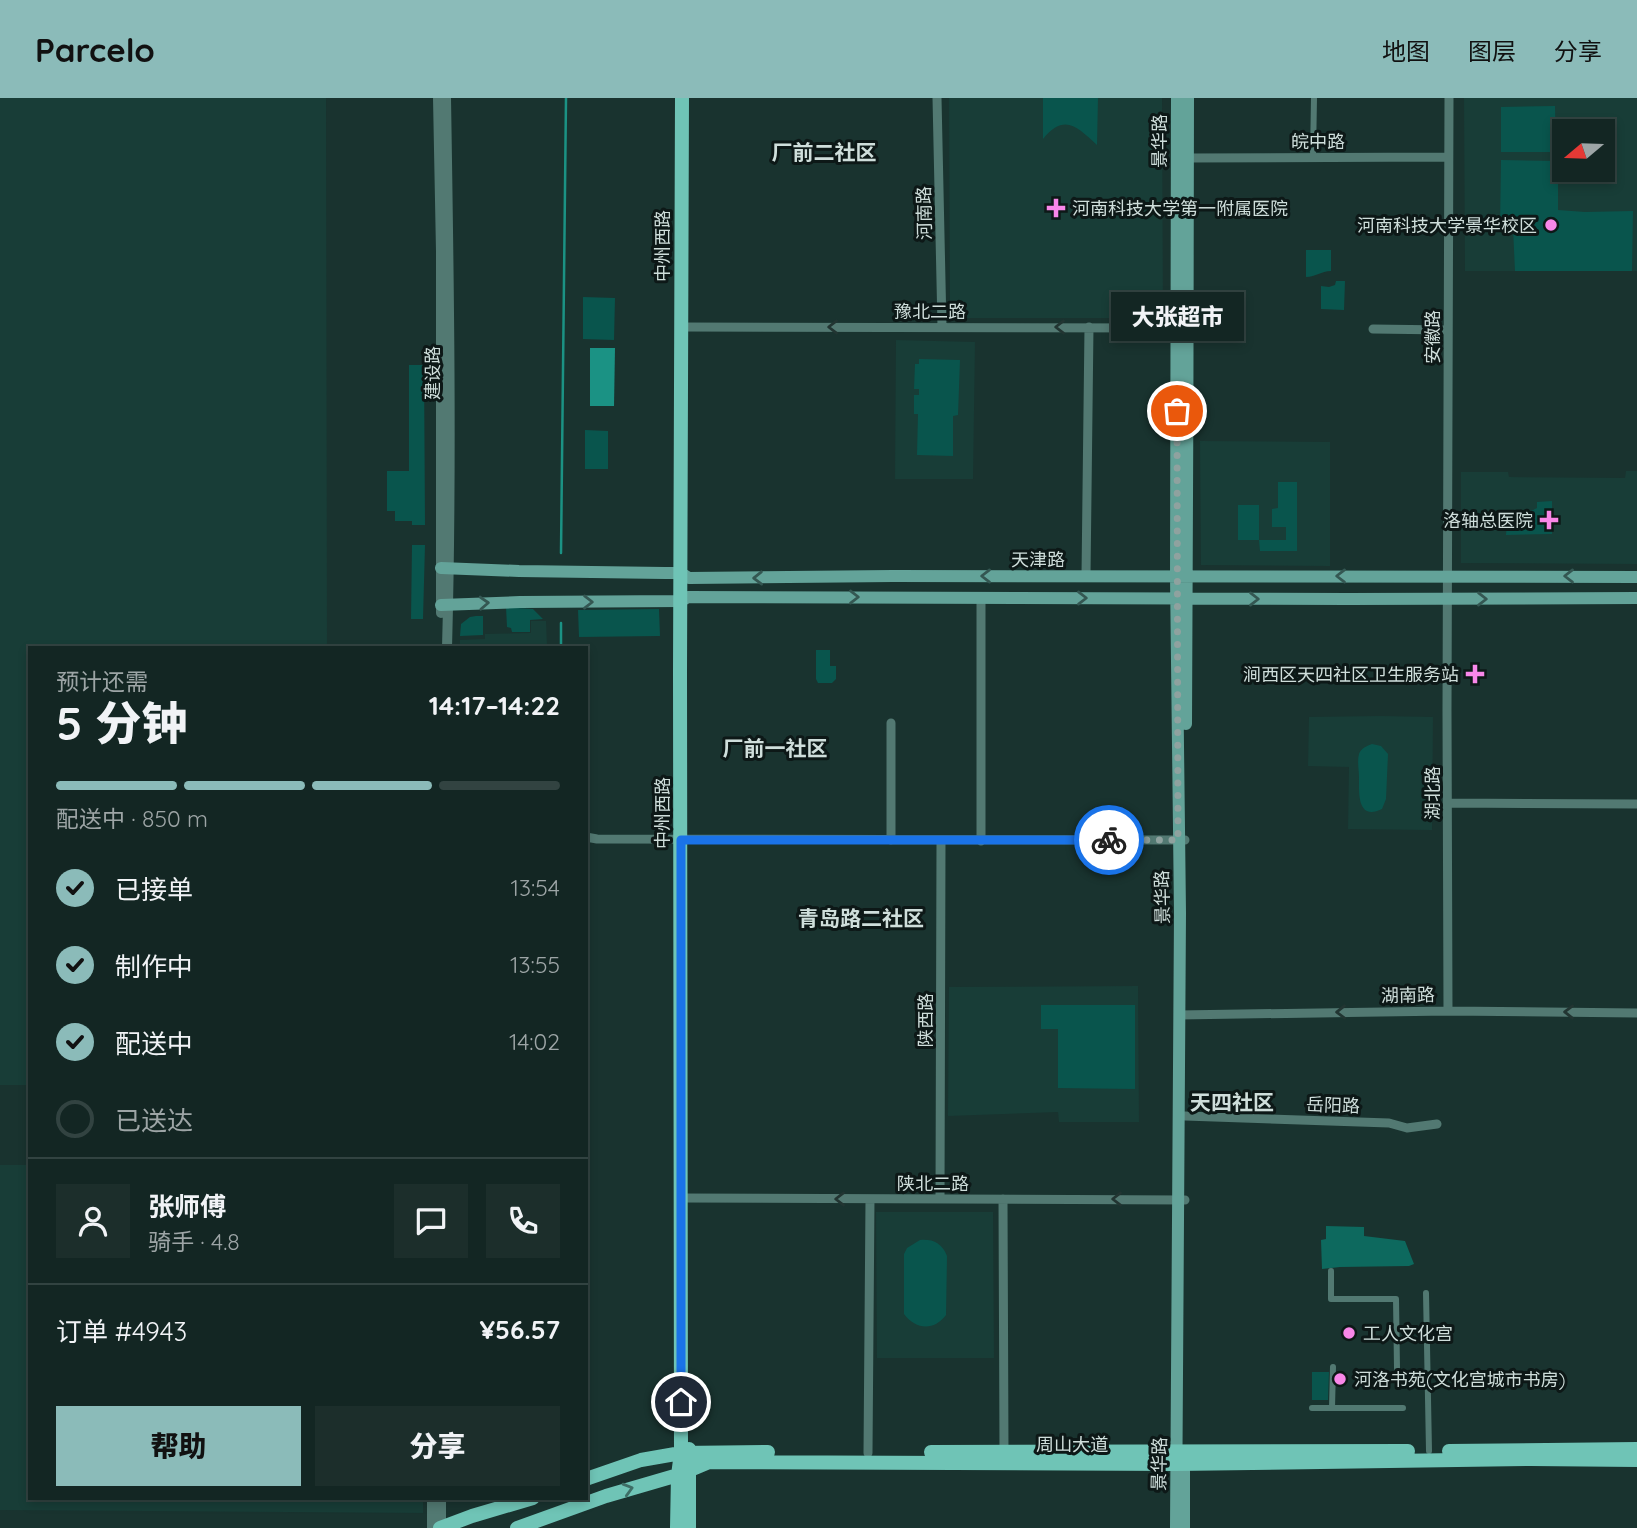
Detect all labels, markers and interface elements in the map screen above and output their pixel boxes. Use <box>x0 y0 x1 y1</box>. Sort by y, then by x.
text: Parcelo <box>35 29 155 70</box>
text: 地图 <box>1382 36 1430 66</box>
text: 图层 <box>1468 36 1516 66</box>
text: 分享 <box>1554 36 1602 66</box>
street label: 景华路 <box>1148 114 1171 168</box>
north arrow <box>1552 119 1615 182</box>
map controls <box>1552 119 1615 182</box>
street label: 皖中路 <box>1291 130 1345 153</box>
district label: 厂前二社区 <box>772 139 877 165</box>
street label: 河南路 <box>912 186 936 240</box>
place label: 河南科技大学第一附属医院 <box>1072 197 1288 220</box>
marker: 河南科技大学第一附属医院 <box>1046 198 1066 218</box>
street label: 中州西路 <box>651 210 674 282</box>
place label: 河南科技大学景华校区 <box>1357 214 1537 237</box>
marker: 河南科技大学景华校区 <box>1543 217 1559 233</box>
callout: 大张超市 <box>1110 292 1244 341</box>
street label: 豫北二路 <box>894 300 966 323</box>
text: 大张超市 <box>1132 302 1224 331</box>
street label: 安徽路 <box>1421 310 1444 364</box>
one-way arrow <box>827 319 837 335</box>
one-way arrow <box>1054 319 1065 335</box>
street label: 建设路 <box>421 346 444 400</box>
pin <box>1147 381 1207 441</box>
icon: bag <box>1158 392 1196 430</box>
place label: 洛轴总医院 <box>1443 509 1533 532</box>
marker: 洛轴总医院 <box>1539 510 1559 530</box>
street label: 天津路 <box>1011 548 1065 571</box>
one-way arrow <box>980 568 990 584</box>
one-way arrow <box>1336 568 1346 584</box>
one-way arrow <box>1563 568 1574 584</box>
one-way arrow <box>752 570 763 585</box>
one-way arrow <box>850 589 860 605</box>
one-way arrow <box>1077 591 1088 606</box>
one-way arrow <box>1250 591 1260 607</box>
one-way arrow <box>1477 591 1488 607</box>
one-way arrow <box>583 594 594 610</box>
one-way arrow <box>479 596 490 611</box>
place label: 涧西区天四社区卫生服务站 <box>1243 663 1459 686</box>
marker: 涧西区天四社区卫生服务站 <box>1465 664 1485 684</box>
text: 预计还需 <box>56 667 148 696</box>
text: 14:17–14:22 <box>429 689 560 722</box>
text: 5 分钟 <box>56 694 187 752</box>
district label: 厂前一社区 <box>723 735 828 761</box>
street label: 湖北路 <box>1421 766 1444 820</box>
street label: 中州西路 <box>651 777 674 849</box>
text: 配送中 · 850 m <box>56 804 208 833</box>
courier <box>1074 805 1144 875</box>
icon: bike <box>1090 821 1128 859</box>
icon: check <box>56 869 94 907</box>
street label: 景华路 <box>1150 870 1174 924</box>
text: 已接单 <box>115 873 193 906</box>
text: 13:54 <box>510 873 560 902</box>
district label: 青岛路二社区 <box>798 905 924 931</box>
icon: check <box>56 946 94 984</box>
text: 制作中 <box>115 950 193 983</box>
text: 13:55 <box>510 950 560 979</box>
street label: 湖南路 <box>1381 983 1435 1007</box>
street label: 陕西路 <box>914 993 937 1047</box>
one-way arrow <box>1336 1004 1346 1020</box>
one-way arrow <box>1563 1004 1574 1020</box>
icon: check <box>56 1023 94 1061</box>
text: 配送中 <box>115 1027 193 1060</box>
text: 14:02 <box>509 1027 560 1056</box>
district label: 天四社区 <box>1190 1089 1274 1115</box>
street label: 岳阳路 <box>1306 1093 1360 1117</box>
text: 已送达 <box>115 1104 193 1137</box>
street label: 陕北二路 <box>897 1172 969 1195</box>
button: person <box>56 1184 130 1258</box>
button: chat <box>394 1184 468 1258</box>
button: phone <box>486 1184 560 1258</box>
text: 张师傅 <box>148 1190 226 1223</box>
one-way arrow <box>835 1191 845 1207</box>
one-way arrow <box>1111 1191 1122 1207</box>
text: 骑手 · 4.8 <box>148 1227 240 1256</box>
text: ¥56.57 <box>479 1313 560 1346</box>
text: 订单 #4943 <box>56 1315 187 1348</box>
place label: 工人文化宫 <box>1363 1322 1453 1345</box>
marker: 工人文化宫 <box>1341 1325 1357 1341</box>
place label: 河洛书苑(文化宫城市书房) <box>1354 1368 1565 1391</box>
marker: 河洛书苑(文化宫城市书房) <box>1332 1371 1348 1387</box>
pin <box>651 1372 711 1432</box>
icon: home <box>662 1383 700 1421</box>
button: 帮助 <box>56 1406 301 1486</box>
button: 分享 <box>315 1406 560 1486</box>
street label: 周山大道 <box>1036 1433 1108 1456</box>
street label: 景华路 <box>1147 1437 1171 1491</box>
one-way arrow <box>622 1483 634 1498</box>

